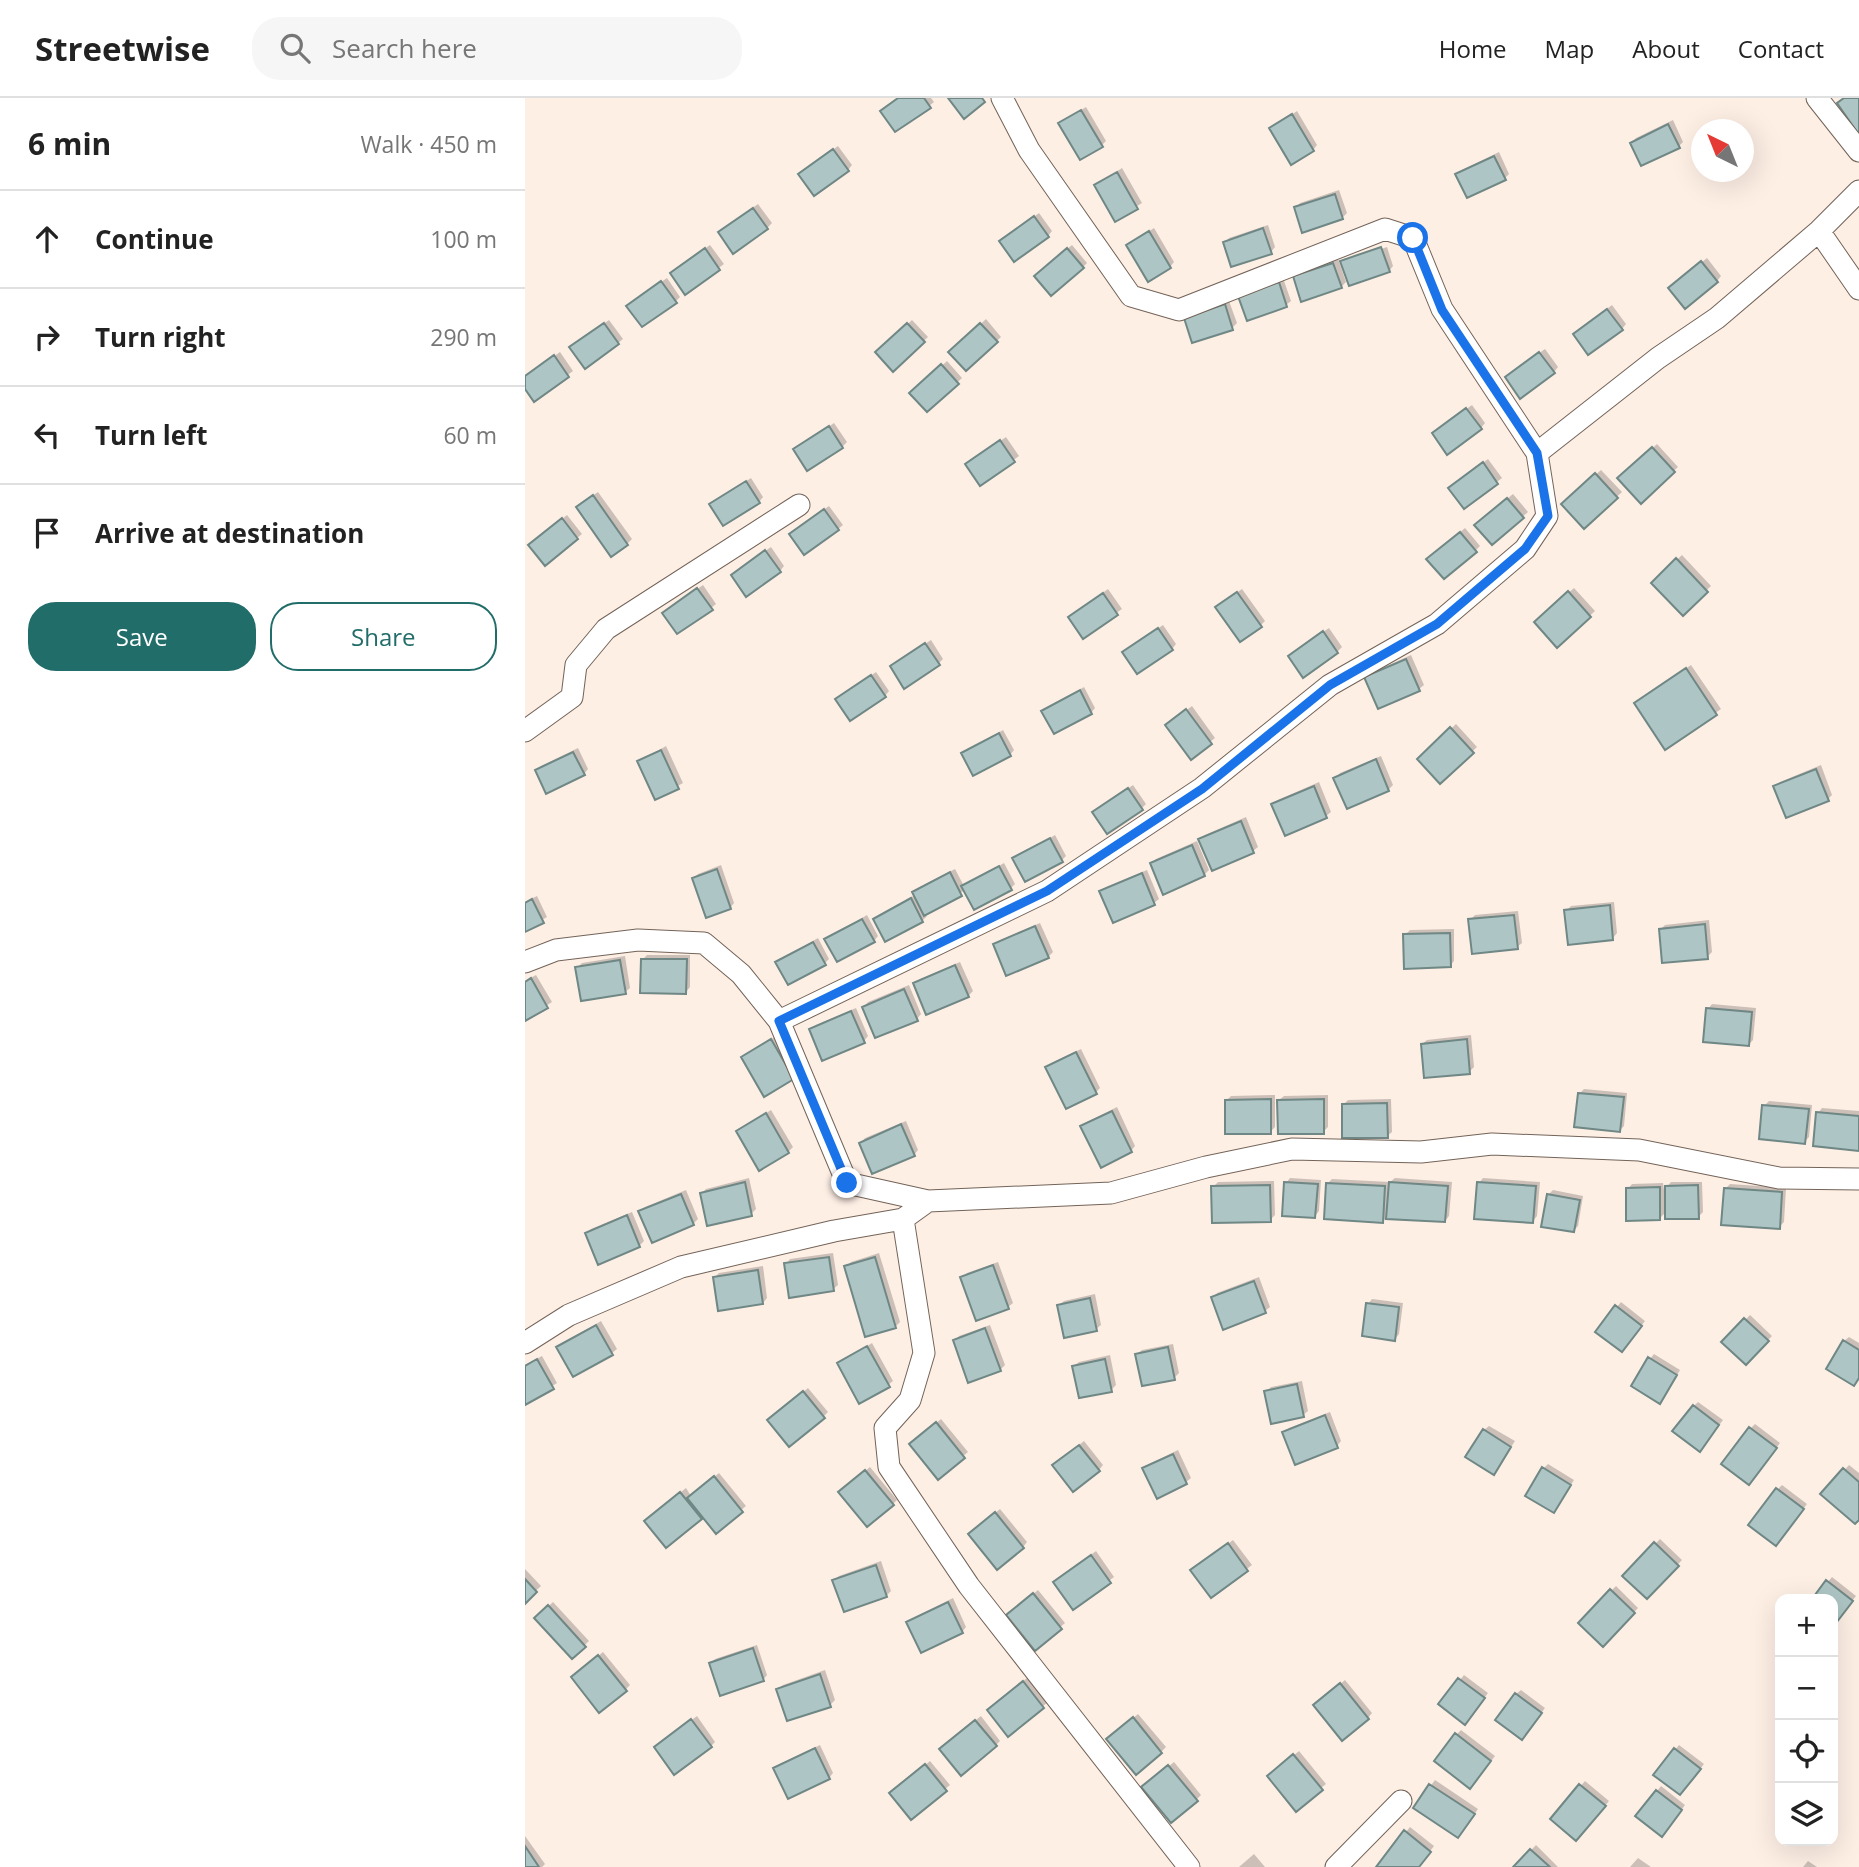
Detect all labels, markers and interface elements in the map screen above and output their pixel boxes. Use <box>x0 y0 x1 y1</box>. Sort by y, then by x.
search box <box>252 17 742 80</box>
text: Streetwise <box>35 26 210 71</box>
icon: search <box>276 29 314 67</box>
text: Search here <box>332 30 477 66</box>
text: Home <box>1439 32 1507 65</box>
text: Map <box>1545 32 1594 65</box>
text: About <box>1632 32 1700 65</box>
text: Contact <box>1738 32 1824 65</box>
north arrow <box>1691 119 1754 182</box>
text: 6 min <box>28 123 111 164</box>
text: Walk · 450 m <box>360 128 497 160</box>
icon: ahead <box>28 220 66 258</box>
text: Continue <box>95 221 214 257</box>
route start <box>1397 222 1428 253</box>
text: 100 m <box>430 223 497 255</box>
icon: right <box>28 318 66 356</box>
text: Turn right <box>95 319 226 355</box>
text: 290 m <box>430 321 497 353</box>
icon: left <box>28 416 66 454</box>
text: Turn left <box>95 417 207 453</box>
text: 60 m <box>443 419 497 451</box>
icon: arrive <box>28 514 66 552</box>
text: Arrive at destination <box>95 515 364 551</box>
button: Save <box>28 602 256 671</box>
button: Share <box>270 602 497 671</box>
route end <box>831 1167 862 1198</box>
map controls <box>1775 1594 1838 1846</box>
button: + <box>1775 1594 1838 1657</box>
button: − <box>1775 1657 1838 1720</box>
button: locate <box>1775 1720 1838 1783</box>
button: layers <box>1775 1783 1838 1846</box>

